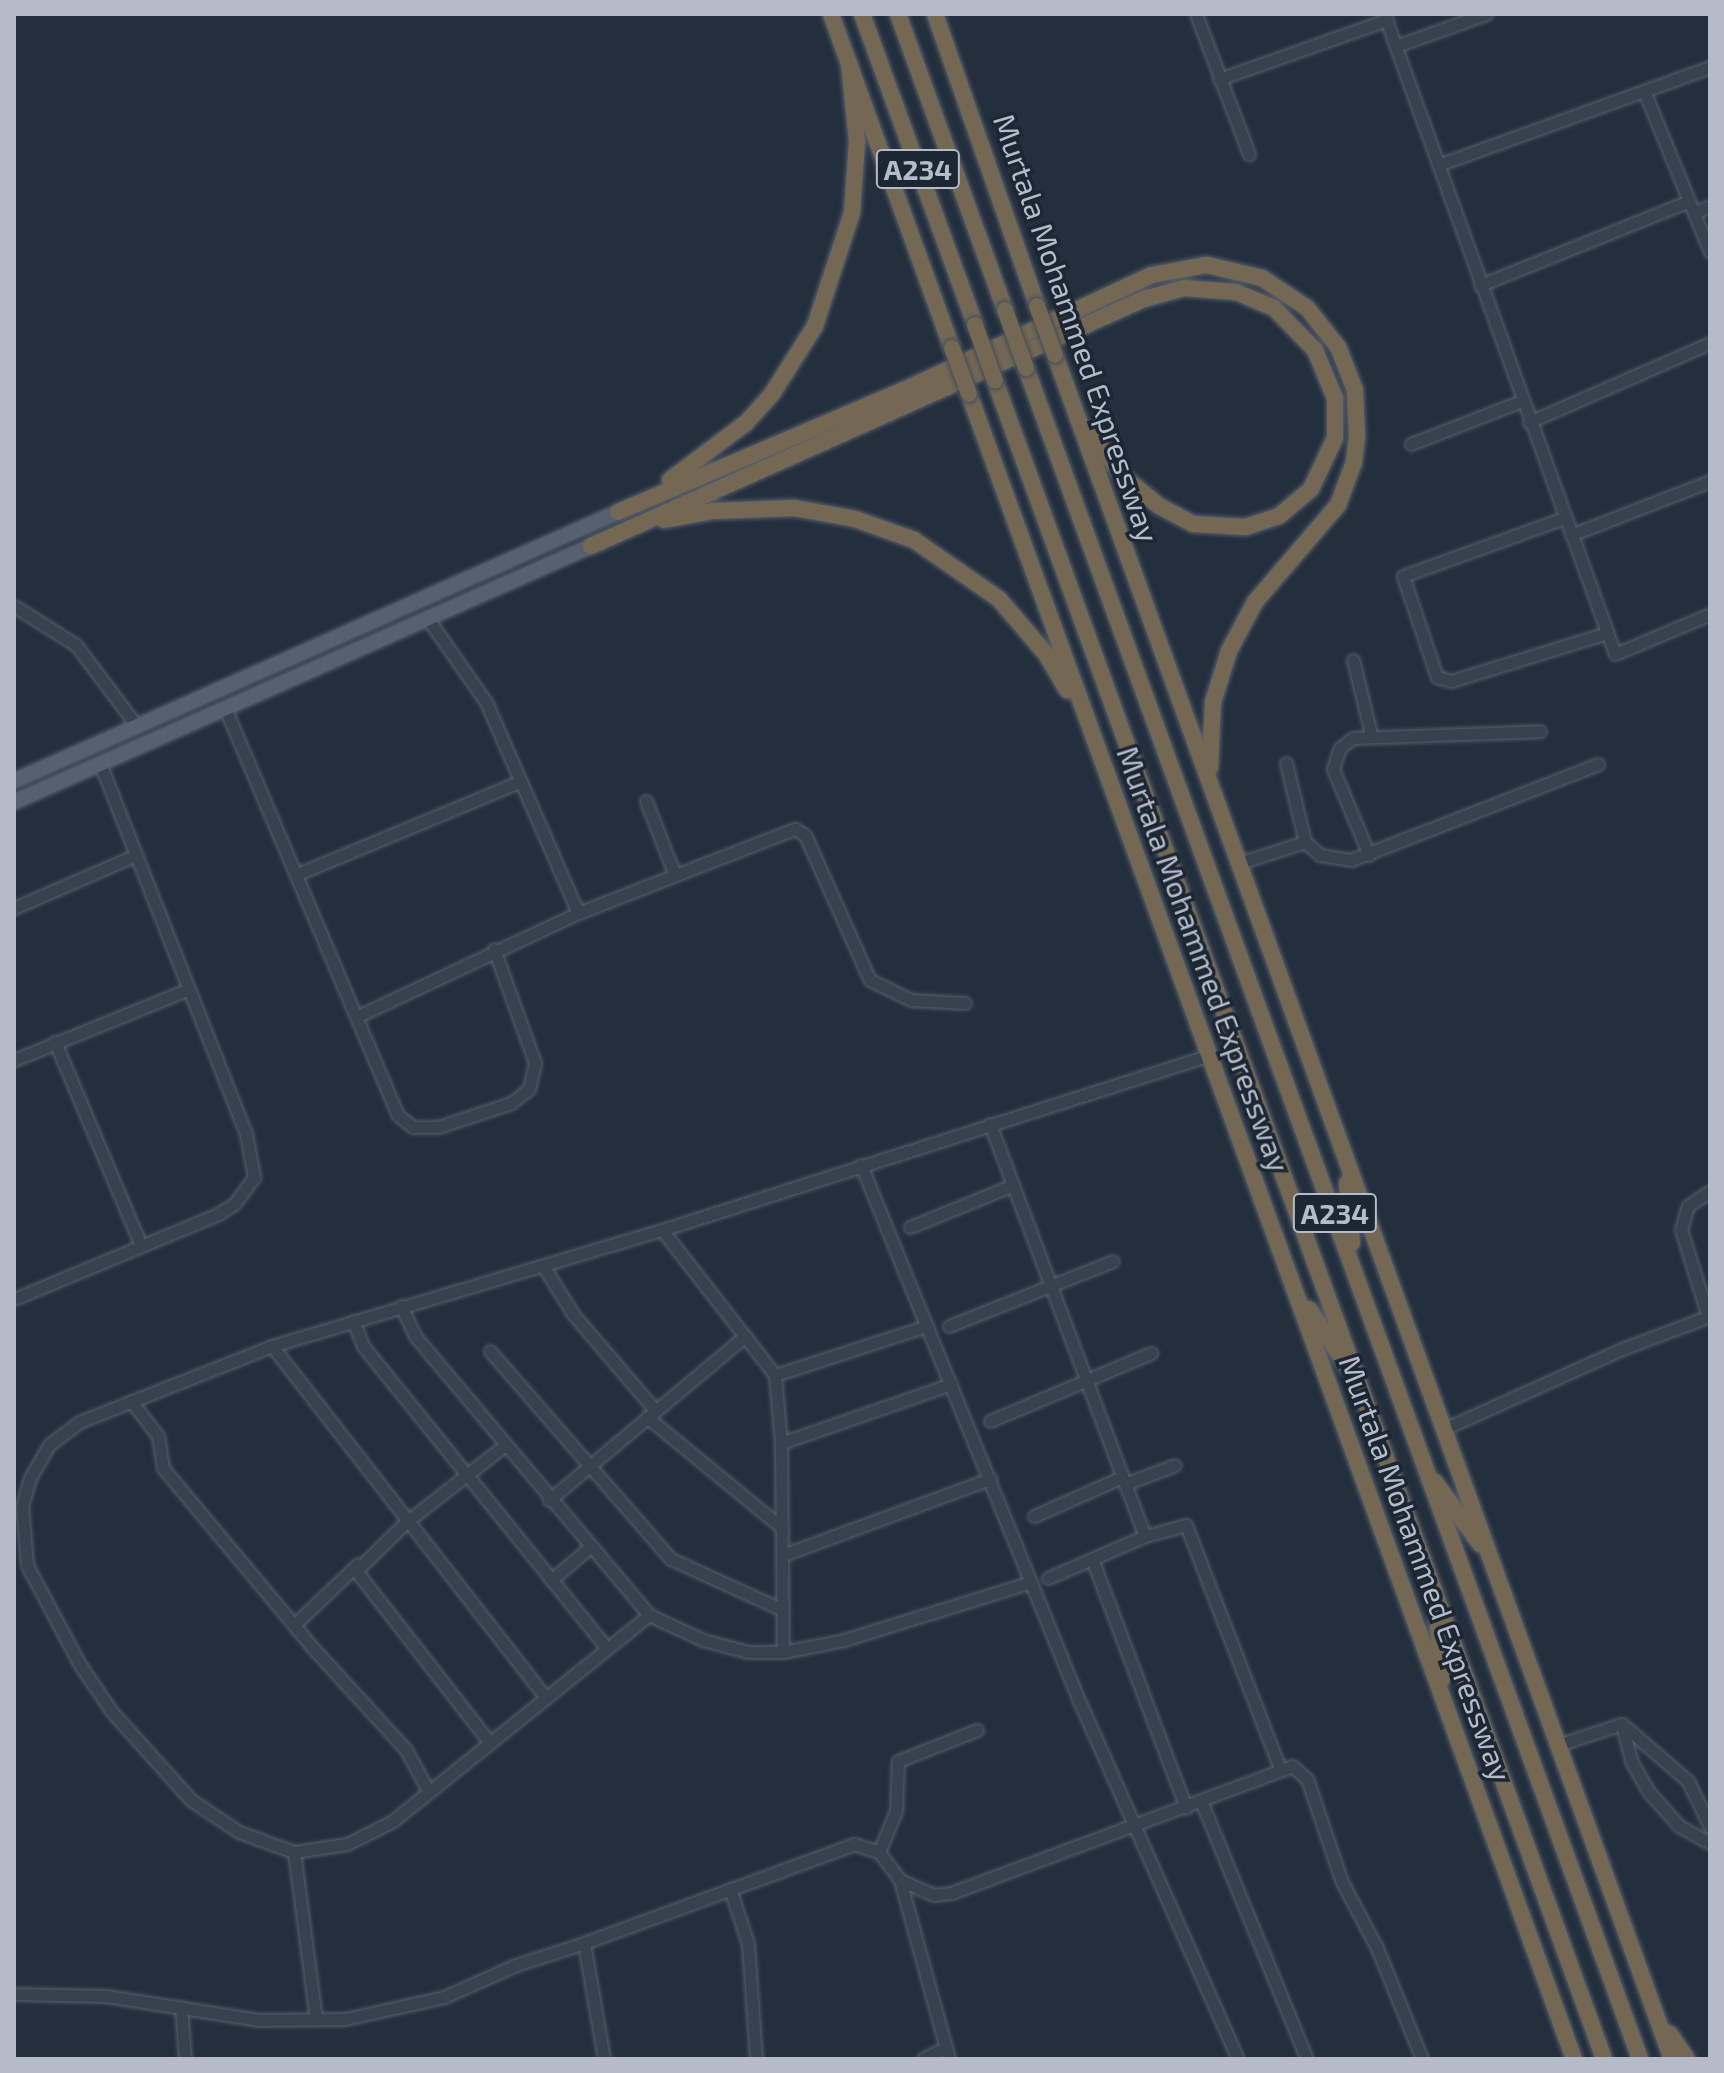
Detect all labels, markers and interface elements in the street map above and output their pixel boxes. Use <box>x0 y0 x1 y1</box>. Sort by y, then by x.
street label: Murtala Mohammed Expressway <box>987 109 1167 547</box>
road number: A234 <box>874 145 962 193</box>
street label: Murtala Mohammed Expressway <box>1110 741 1298 1177</box>
road number: A234 <box>1291 1189 1379 1237</box>
street label: Murtala Mohammed Expressway <box>1332 1350 1520 1786</box>

